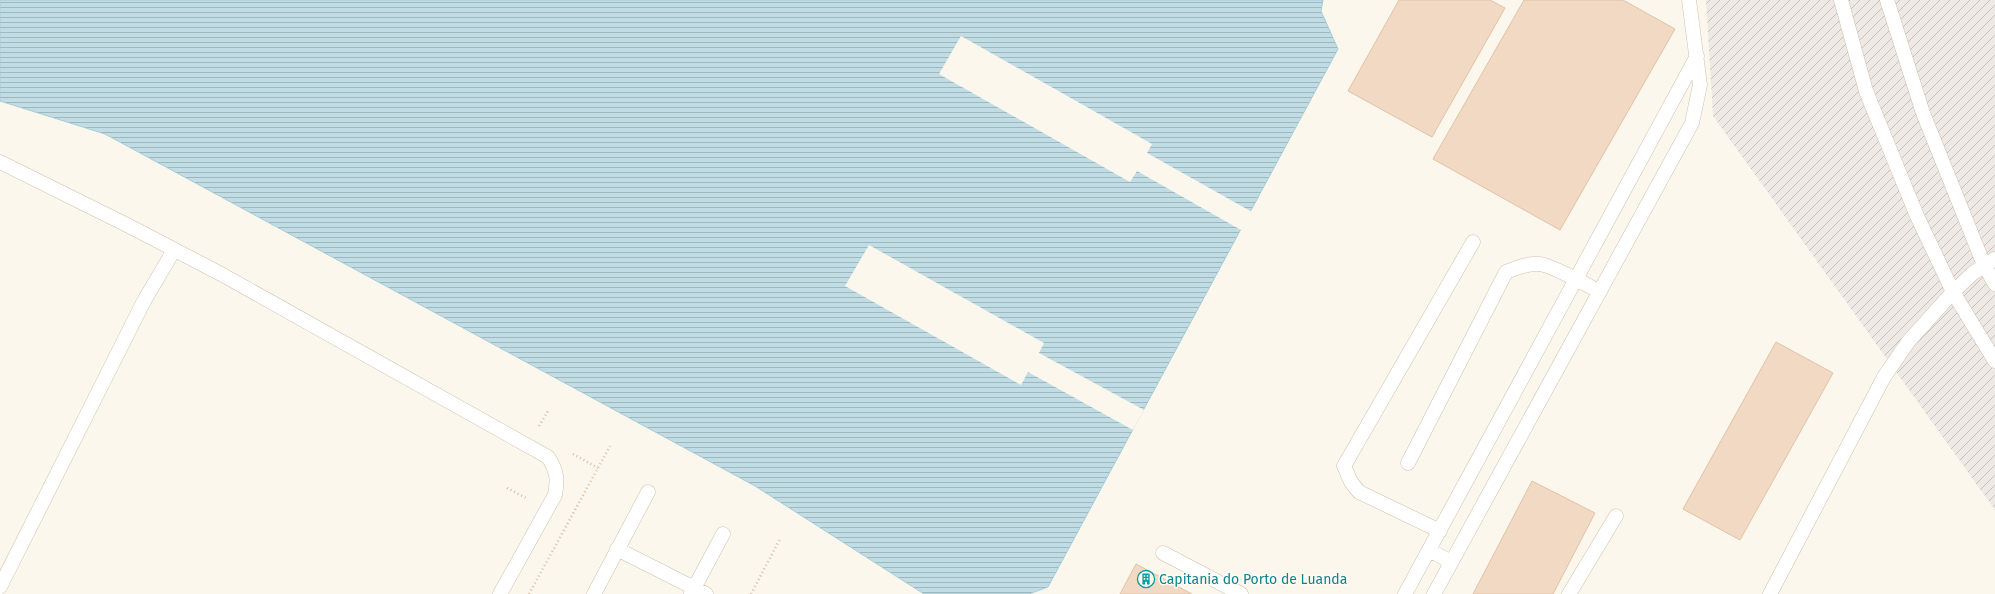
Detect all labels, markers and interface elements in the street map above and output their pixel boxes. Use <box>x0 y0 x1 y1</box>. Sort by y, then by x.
building icon: Capitania do Porto de Luanda <box>1136 569 1156 589</box>
place label: Capitania do Porto de Luanda <box>1159 571 1347 588</box>

